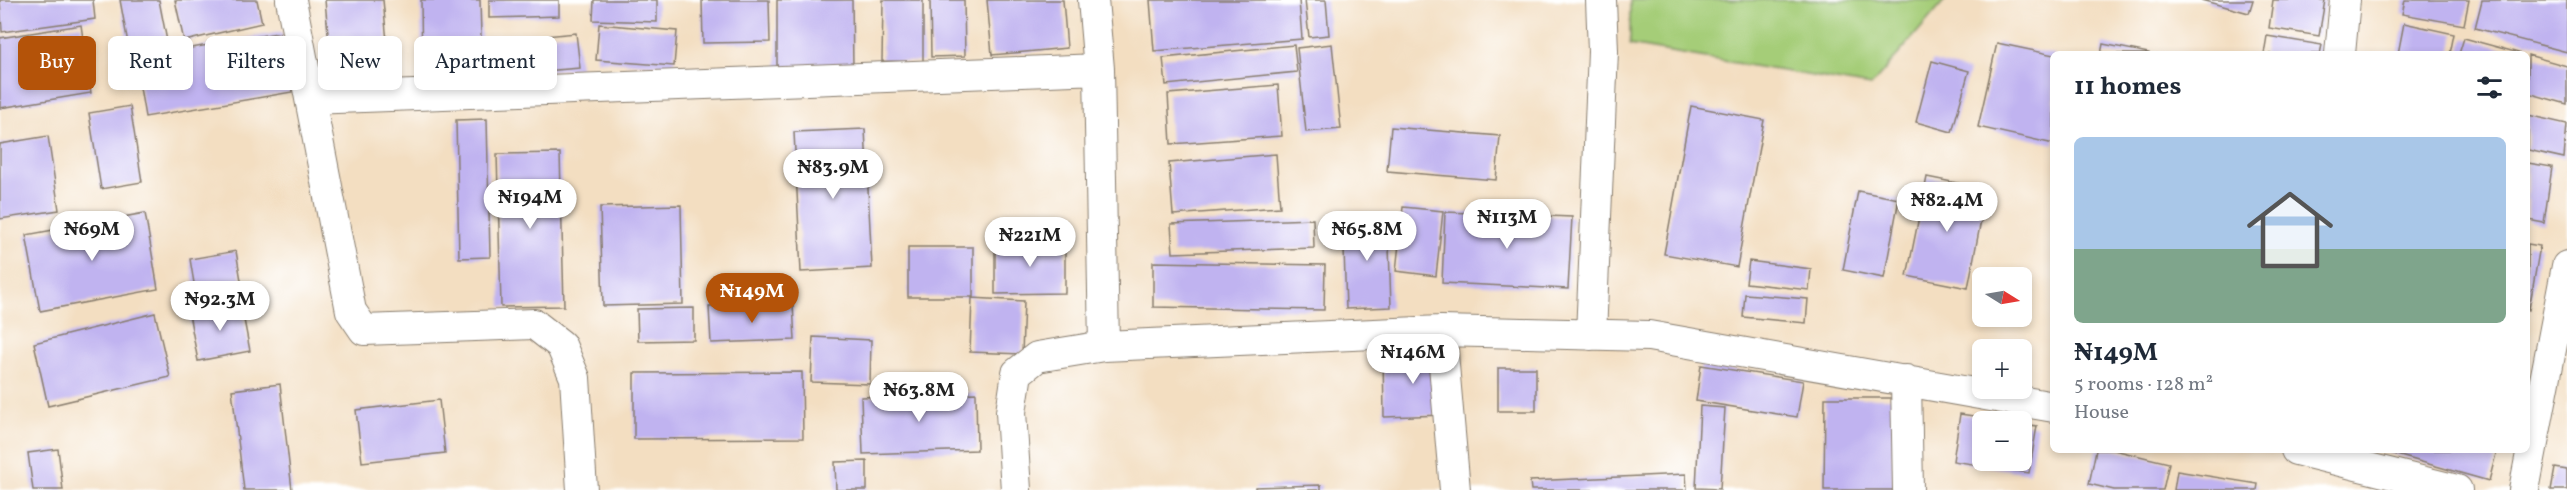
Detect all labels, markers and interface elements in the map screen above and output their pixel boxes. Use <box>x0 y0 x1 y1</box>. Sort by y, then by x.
chip: Buy <box>18 36 96 90</box>
chip: Rent <box>108 36 193 90</box>
chip: Filters <box>205 36 306 90</box>
chip: New <box>318 36 402 90</box>
chip: Apartment <box>414 36 557 90</box>
text: 11 homes <box>2074 69 2181 105</box>
icon: filters <box>2473 71 2506 104</box>
pin: ₦83.9M <box>784 149 882 200</box>
text: ₦83.9M <box>797 154 869 182</box>
icon: home <box>2236 176 2344 284</box>
pin: ₦194M <box>488 179 572 230</box>
pin: ₦82.4M <box>1898 182 1996 233</box>
text: ₦194M <box>498 184 562 212</box>
text: ₦82.4M <box>1911 187 1983 215</box>
pin: ₦113M <box>1465 199 1549 250</box>
text: ₦113M <box>1477 204 1537 232</box>
pin: ₦69M <box>56 211 128 262</box>
pin: ₦65.8M <box>1318 211 1416 262</box>
text: ₦69M <box>64 216 120 244</box>
text: ₦65.8M <box>1331 216 1403 244</box>
pin: ₦221M <box>988 217 1072 268</box>
text: ₦221M <box>999 222 1061 250</box>
north arrow <box>1972 267 2032 327</box>
map controls <box>1972 267 2032 471</box>
pin: ₦149M <box>710 273 794 324</box>
text: ₦149M <box>720 278 784 306</box>
pin: ₦92.3M <box>171 281 269 332</box>
text: ₦92.3M <box>185 286 255 314</box>
pin: ₦146M <box>1371 334 1455 385</box>
text: ₦149M <box>2074 335 2158 371</box>
text: ₦146M <box>1381 339 1445 367</box>
button: + <box>1972 339 2032 399</box>
text: 5 rooms · 128 m² <box>2074 371 2213 399</box>
pin: ₦63.8M <box>870 372 968 423</box>
text: ₦63.8M <box>883 377 955 405</box>
text: House <box>2074 399 2129 427</box>
button: − <box>1972 411 2032 471</box>

